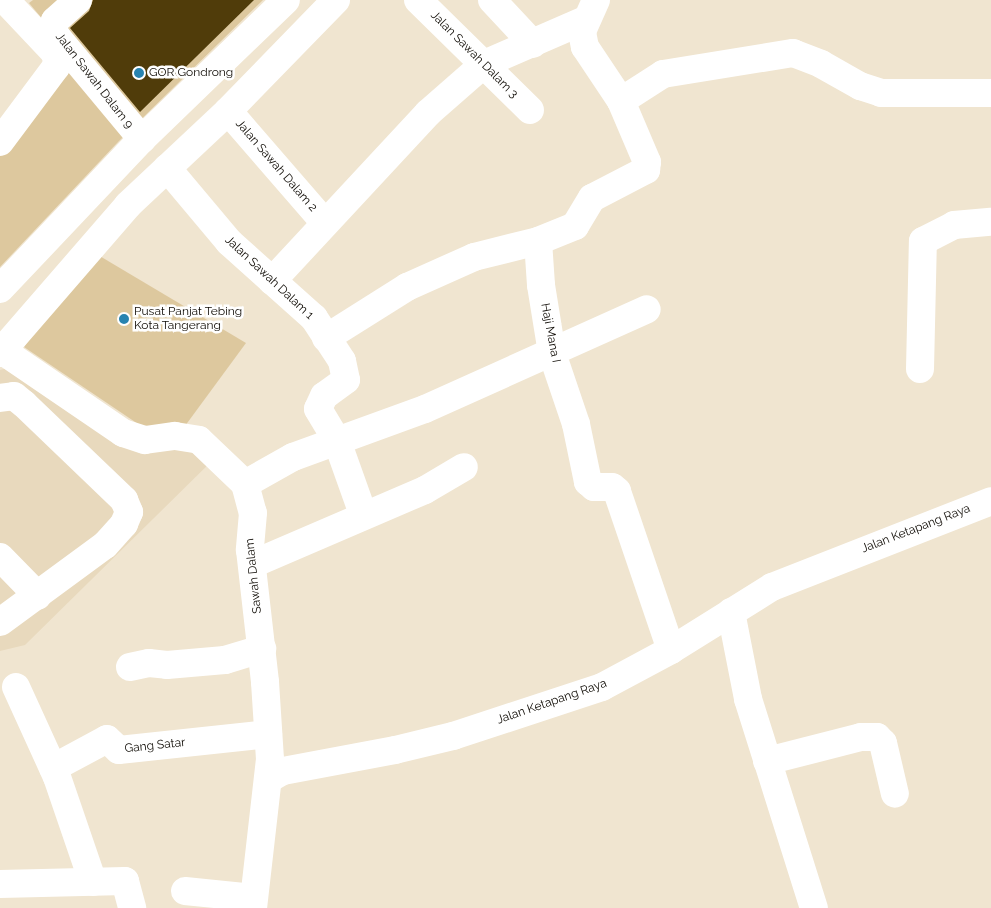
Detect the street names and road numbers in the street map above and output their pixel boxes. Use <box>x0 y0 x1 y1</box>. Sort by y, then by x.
street label: Jalan Sawah Dalam 3 <box>427 8 521 102</box>
street label: Jalan Sawah Dalam 9 <box>52 30 136 132</box>
street label: Jalan Sawah Dalam 2 <box>232 117 320 215</box>
street label: Jalan Sawah Dalam 1 <box>222 233 316 323</box>
street label: Haji Mana I <box>537 302 563 364</box>
street label: Jalan Ketapang Raya <box>860 502 972 556</box>
street label: Sawah Dalam <box>243 538 265 614</box>
street label: Jalan Ketapang Raya <box>495 676 609 728</box>
street label: Gang Satar <box>124 736 186 756</box>

